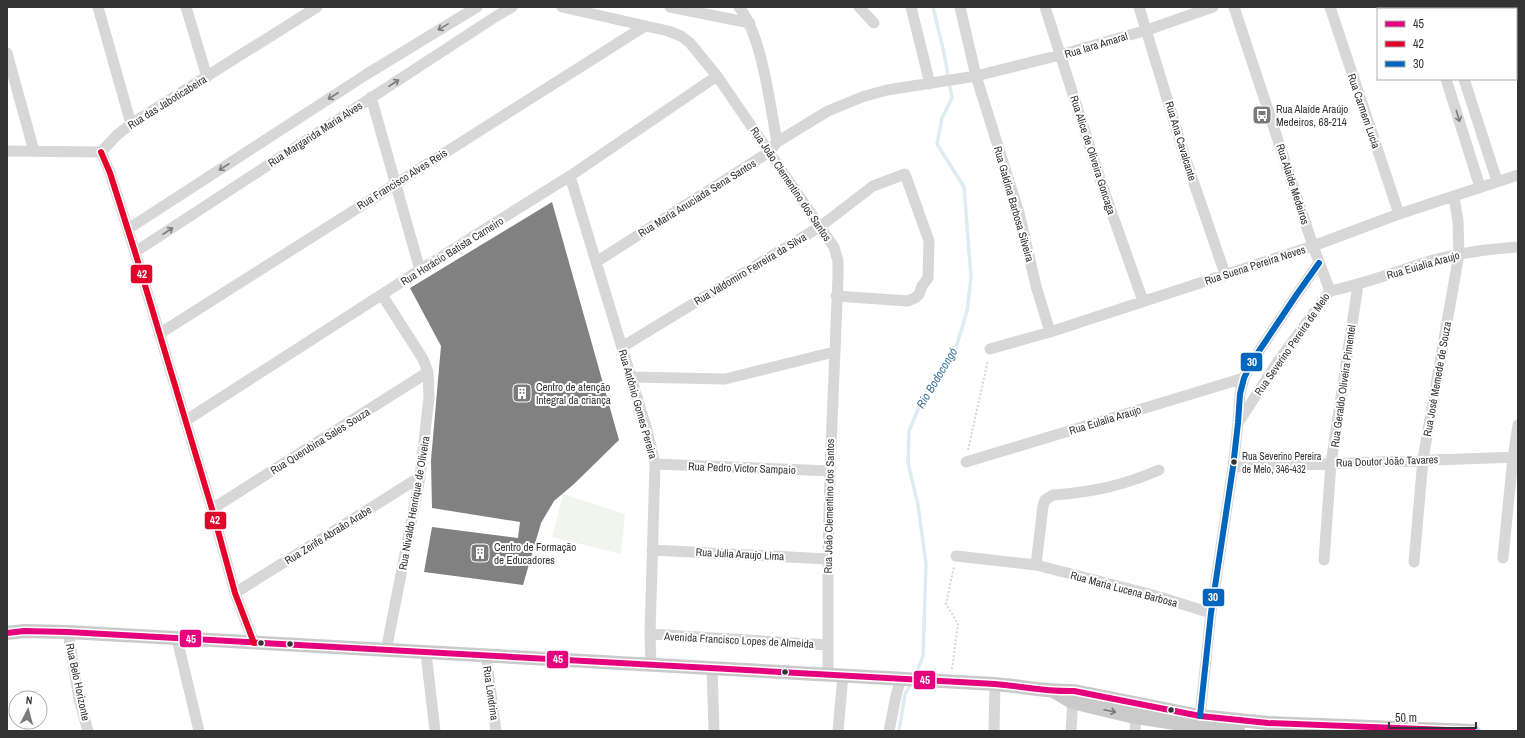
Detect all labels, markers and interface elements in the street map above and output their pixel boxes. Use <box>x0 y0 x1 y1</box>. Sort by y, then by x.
legend <box>1377 8 1517 80</box>
text: 45 <box>1413 16 1424 32</box>
one-way arrow <box>437 24 449 32</box>
street label: Rua Iara Amaral <box>1063 29 1129 61</box>
text: 42 <box>1413 36 1424 52</box>
text: 30 <box>1413 56 1424 72</box>
street label: Rua das Jaboticabeira <box>125 72 209 132</box>
street label: Rua Carmem Lucia <box>1345 72 1383 150</box>
one-way arrow <box>388 79 399 87</box>
one-way arrow <box>328 92 339 100</box>
street label: Rua Alice de Oliveira Goncaga <box>1067 94 1119 216</box>
street label: Rua Margarida Maria Alves <box>265 98 365 170</box>
street label: Rua Ana Cavalcante <box>1162 100 1200 182</box>
place label: Rua Alaíde Araújo Medeiros, 68-214 <box>1276 102 1348 129</box>
bus stop icon: Rua Alaíde Araújo Medeiros, 68-214 <box>1251 104 1273 126</box>
one-way arrow <box>1455 110 1462 123</box>
street label: Rua João Clementino dos Santos <box>747 124 835 244</box>
street label: Rua Alaíde Medeiros <box>1273 142 1313 227</box>
street label: Rua Galdina Barbosa Silveira <box>991 144 1037 264</box>
street label: Rua Francisco Alves Reis <box>354 145 450 212</box>
street label: Rua Maria Anuciada Sena Santos <box>635 156 759 240</box>
one-way arrow <box>218 163 230 171</box>
street label: Rua Horácio Batista Carneiro <box>398 214 506 288</box>
one-way arrow <box>162 226 174 234</box>
street label: Rua Valdomiro Ferreira da Silva <box>691 230 809 308</box>
street label: Rua Suena Pereira Neves <box>1203 242 1308 288</box>
street label: Rua Euialia Araujo <box>1385 248 1461 282</box>
line badge: 42 <box>130 264 153 284</box>
text: 42 <box>137 267 147 281</box>
street label: Rua Severino Pereira de Melo <box>1251 290 1333 398</box>
street label: Rua José Memede de Souza <box>1420 321 1454 437</box>
street label: Rua Geraldo Oliveira Pimentel <box>1327 324 1359 448</box>
water label: Rio Bodocongó <box>913 344 962 411</box>
street label: Rua Antônio Gomes Pereira <box>616 348 660 460</box>
line badge: 30 <box>1240 352 1263 372</box>
text: 30 <box>1247 355 1257 369</box>
place label: Centro de atenção Integral da criança <box>536 380 611 407</box>
building icon: Centro de atenção Integral da criança <box>511 382 533 404</box>
street label: Rua Eulalia Araujo <box>1067 402 1143 438</box>
street label: Rua Querubina Sales Souza <box>268 405 372 477</box>
street label: Rua Nivaldo Henrique de Oliveira <box>395 435 433 571</box>
street label: Rua João Clementino dos Santos <box>821 438 837 574</box>
place label: Rua Severino Pereira de Melo, 346-432 <box>1242 450 1322 476</box>
street label: Rua Doutor João Tavares <box>1336 452 1439 470</box>
marker: Rua Severino Pereira de Melo, 346-432 <box>1229 457 1239 467</box>
street label: Rua Pedro Victor Sampaio <box>688 459 796 477</box>
street label: Rua Zerife Abraão Arabe <box>282 503 374 567</box>
line badge: 42 <box>204 511 227 530</box>
text: 42 <box>210 513 220 527</box>
place label: Centro de Formação de Educadores <box>494 540 576 567</box>
building icon: Centro de Formação de Educadores <box>469 542 491 564</box>
street label: Rua Julia Araujo Lima <box>695 545 785 563</box>
street label: Rua Maria Lucena Barbosa <box>1069 568 1179 610</box>
line badge: 30 <box>1202 588 1225 607</box>
text: 30 <box>1208 590 1218 604</box>
line badge: 45 <box>179 629 202 648</box>
street label: Avenida Francisco Lopes de Almeida <box>663 629 814 651</box>
text: 45 <box>186 632 196 646</box>
unlabelled marker <box>256 638 266 648</box>
unlabelled marker <box>285 639 295 649</box>
street label: Rua Belo Horizonte <box>63 642 93 722</box>
line badge: 45 <box>546 650 569 669</box>
text: 45 <box>553 652 563 666</box>
street label: Rua Londrina <box>480 665 502 721</box>
unlabelled marker <box>780 667 790 677</box>
line badge: 45 <box>913 670 936 690</box>
text: 45 <box>920 673 930 687</box>
north arrow <box>8 690 48 730</box>
text: N <box>25 693 33 707</box>
scale bar <box>1389 704 1476 730</box>
unlabelled marker <box>1166 705 1176 715</box>
one-way arrow <box>1103 708 1116 716</box>
text: 50 m <box>1395 710 1417 726</box>

